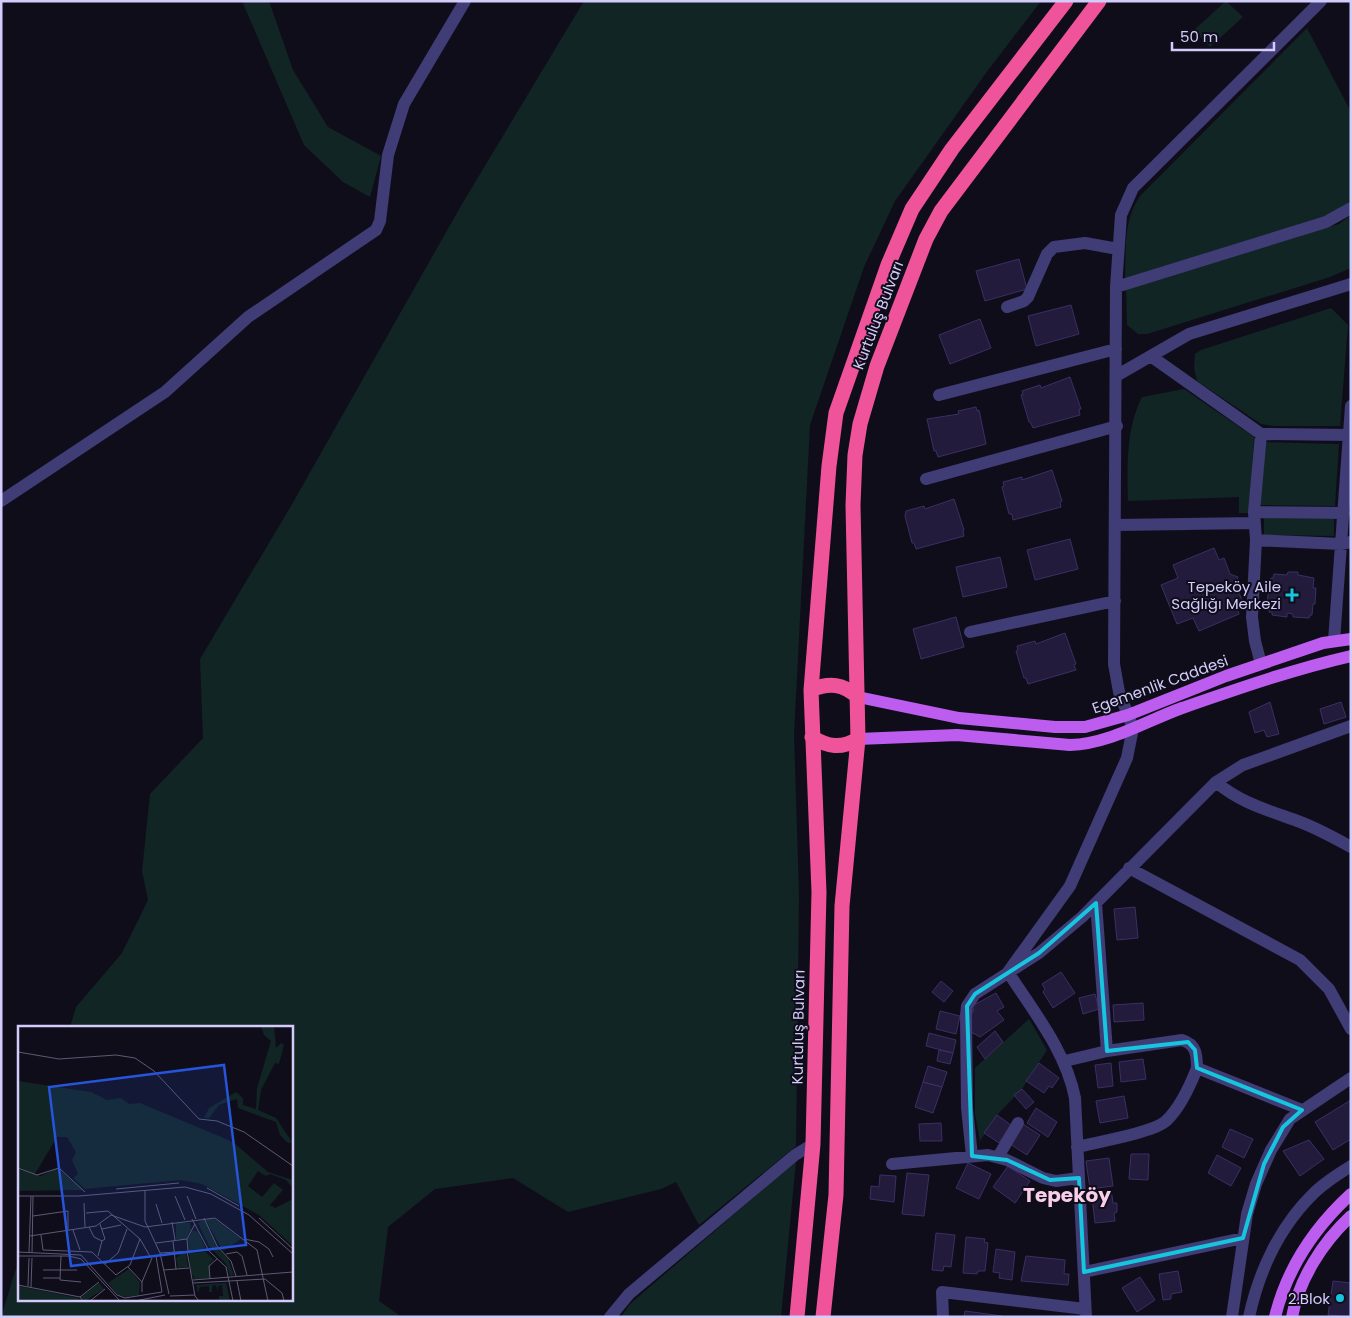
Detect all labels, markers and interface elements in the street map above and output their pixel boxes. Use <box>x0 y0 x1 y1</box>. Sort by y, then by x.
scale bar <box>1172 20 1274 52</box>
text: 50 m <box>1180 26 1218 47</box>
street label: Kurtuluş Bulvarı <box>848 258 908 372</box>
place label: Tepeköy Aile Sağlığı Merkezi <box>1171 576 1281 614</box>
marker: Tepeköy Aile Sağlığı Merkezi <box>1285 588 1299 602</box>
street label: Egemenlik Caddesi <box>1089 650 1231 718</box>
street label: Kurtuluş Bulvarı <box>787 969 809 1085</box>
inset map <box>18 1026 292 1300</box>
district label: Tepeköy <box>1023 1181 1111 1209</box>
place label: 2.Blok <box>1288 1288 1330 1309</box>
marker: 2.Blok <box>1334 1292 1346 1304</box>

